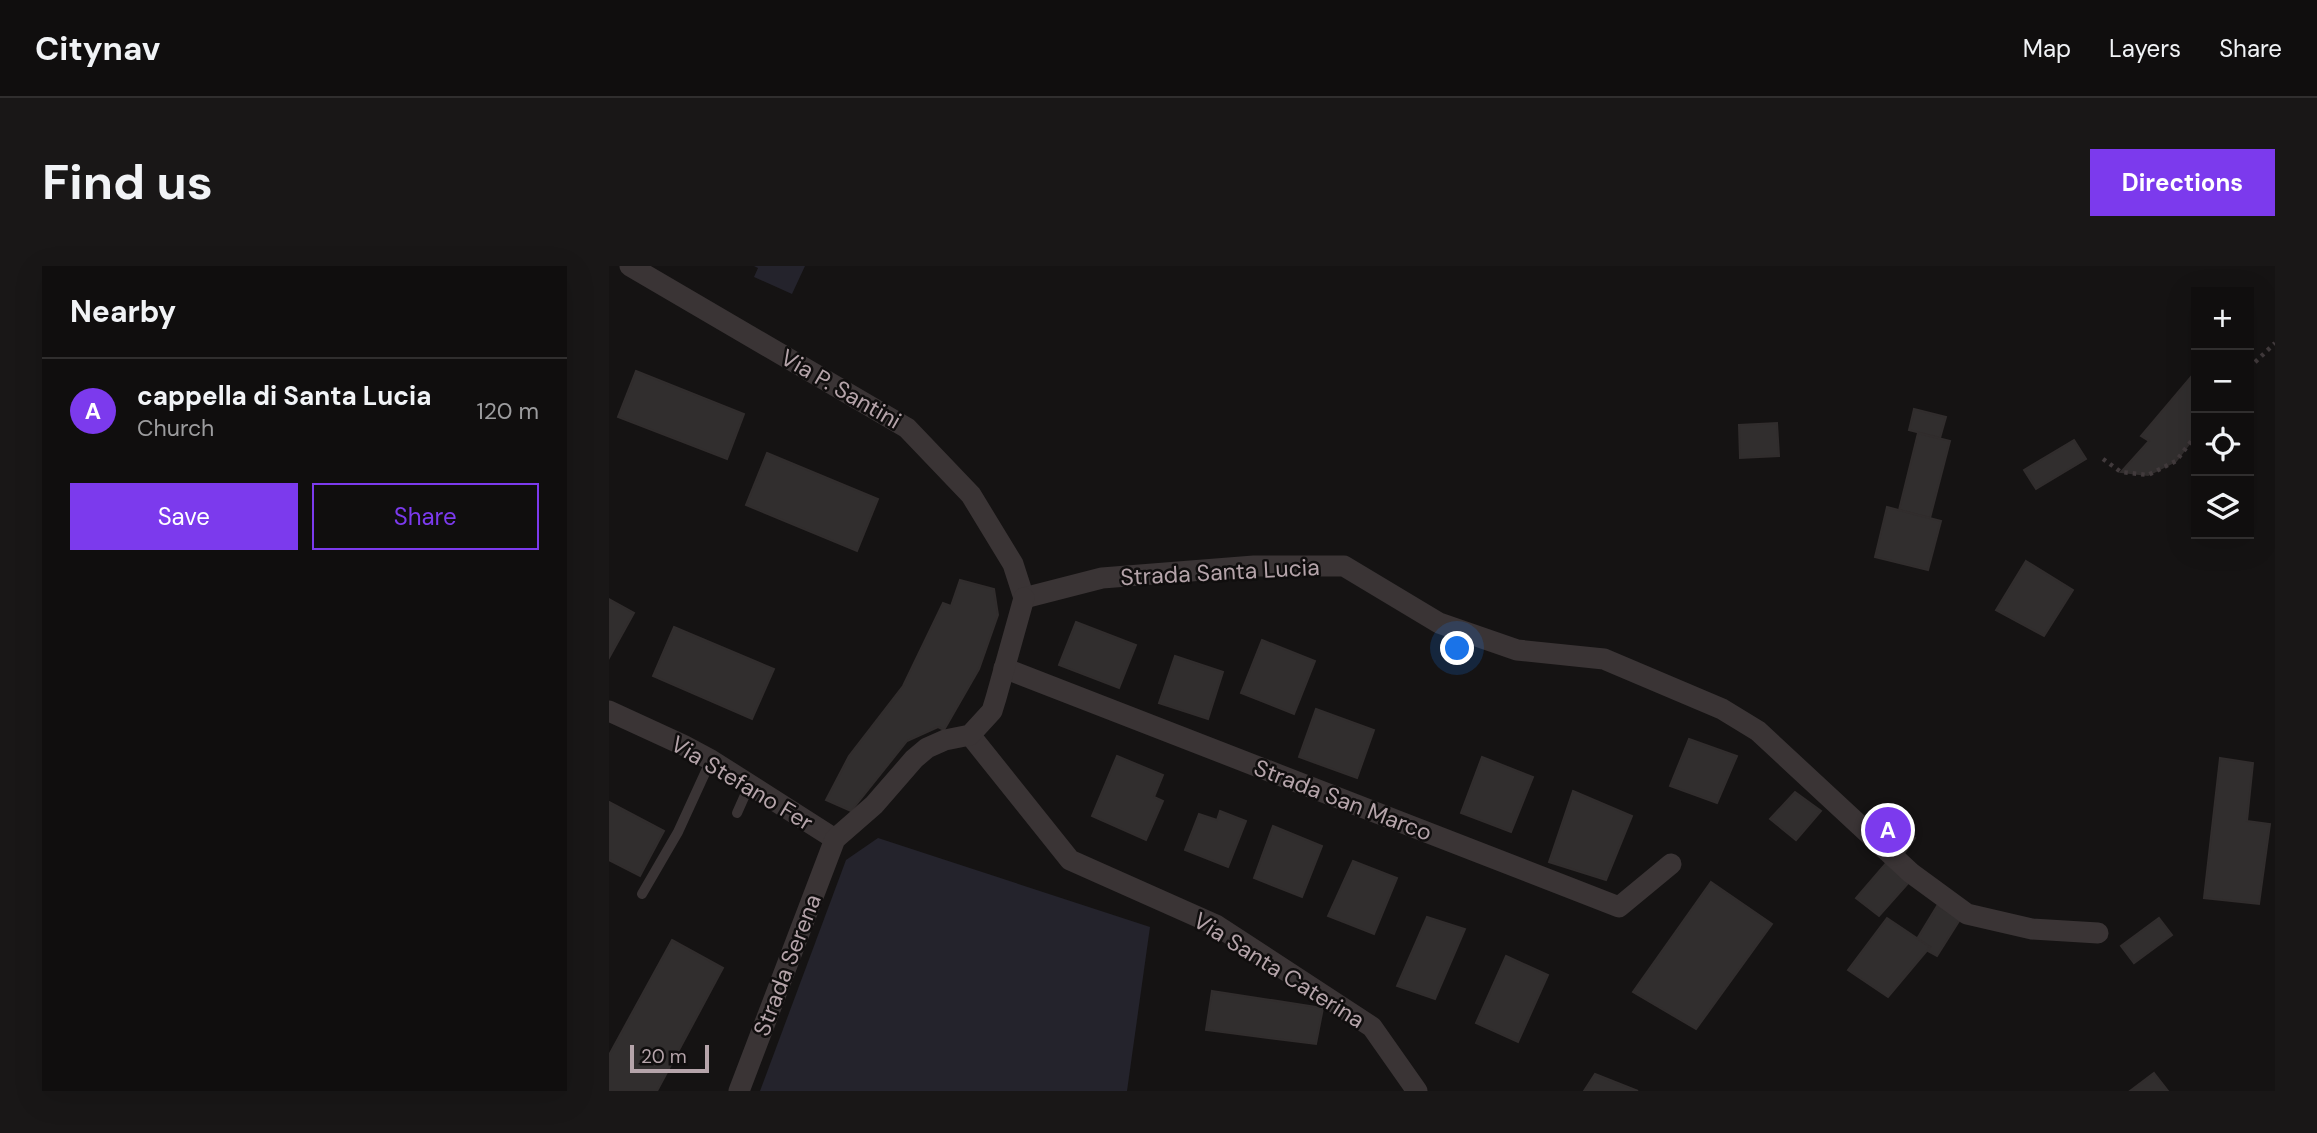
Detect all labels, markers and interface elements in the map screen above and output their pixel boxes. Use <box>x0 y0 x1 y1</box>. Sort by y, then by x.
text: Citynav <box>35 27 160 70</box>
text: Map <box>2023 33 2071 64</box>
text: Layers <box>2109 33 2181 64</box>
text: Share <box>2219 33 2282 64</box>
button: Directions <box>2090 149 2275 216</box>
text: Find us <box>42 150 213 214</box>
map controls <box>2191 287 2254 539</box>
button: + <box>2191 287 2254 350</box>
text: Nearby <box>70 292 176 331</box>
street label: Via P. Santini <box>775 342 907 436</box>
button: − <box>2191 350 2254 413</box>
text: cappella di Santa Lucia <box>137 379 431 413</box>
text: A <box>85 396 101 426</box>
text: 120 m <box>476 396 539 426</box>
text: Church <box>137 413 214 443</box>
button: locate <box>2191 413 2254 476</box>
button: layers <box>2191 476 2254 539</box>
button: Save <box>70 483 298 550</box>
button: Share <box>312 483 539 550</box>
street label: Strada Santa Lucia <box>1120 552 1320 592</box>
your location <box>1440 631 1474 665</box>
street label: Via Stefano Fer <box>665 729 819 837</box>
street label: Strada San Marco <box>1250 752 1436 848</box>
pin: A <box>1865 804 1911 856</box>
street label: Strada Serena <box>746 890 828 1040</box>
street label: Via Santa Caterina <box>1188 905 1370 1035</box>
scale bar <box>630 1042 709 1074</box>
text: 20 m <box>641 1044 687 1069</box>

